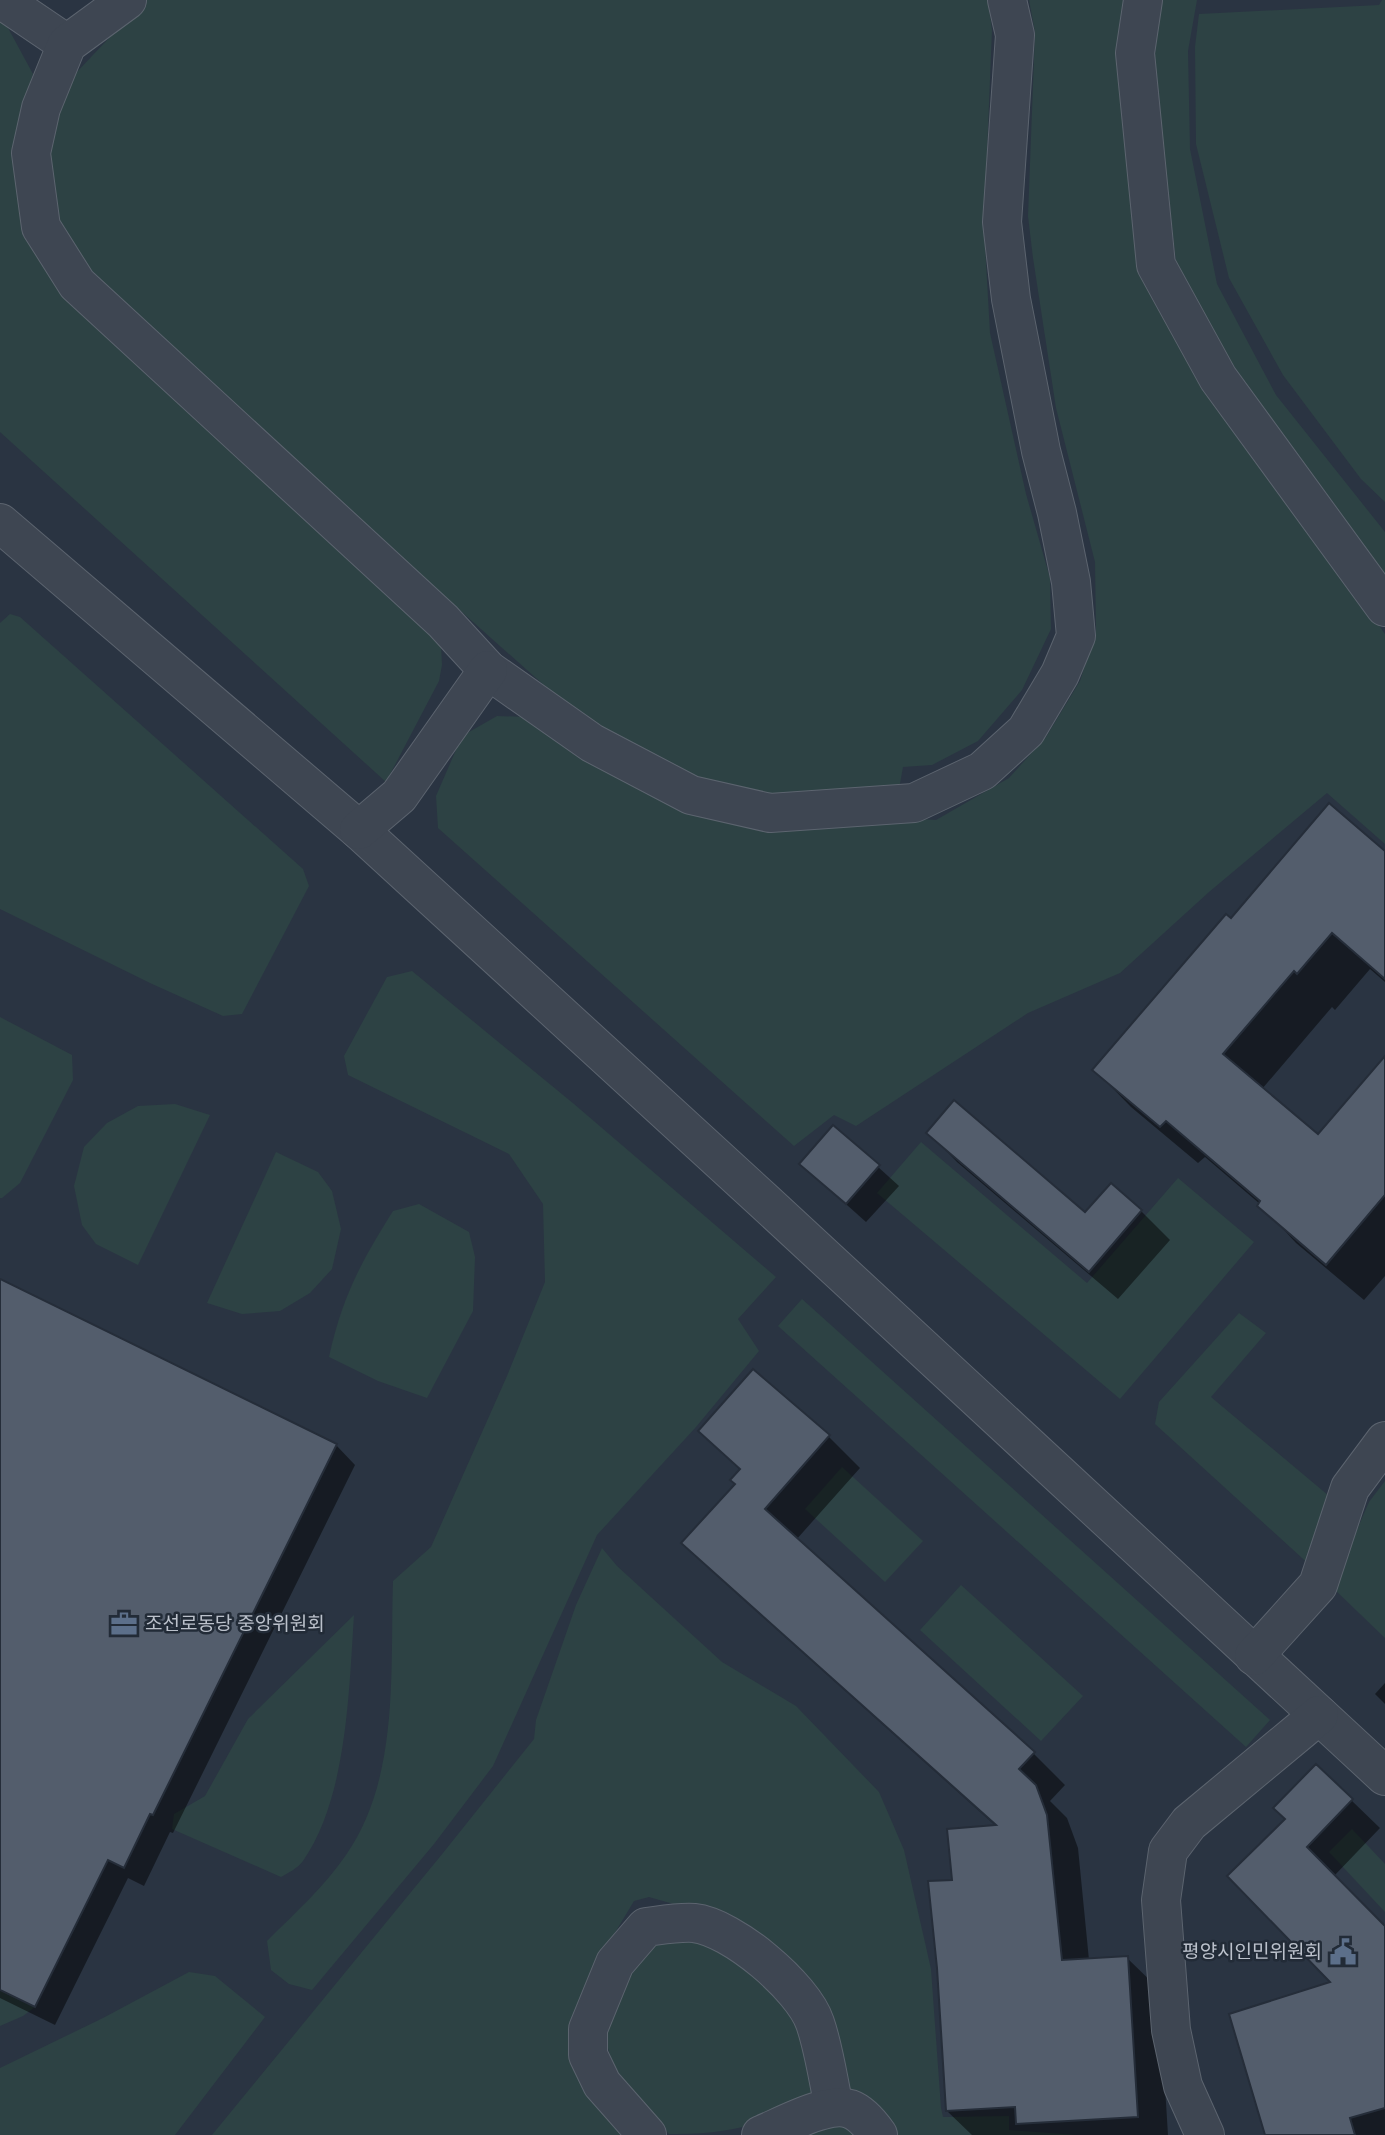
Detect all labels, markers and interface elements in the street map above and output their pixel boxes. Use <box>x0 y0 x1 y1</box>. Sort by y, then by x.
office icon: 조선로동당 중앙위원회 <box>109 1609 139 1639</box>
place label: 조선로동당 중앙위원회 <box>145 1613 325 1635</box>
public building icon: 평양시인민위원회 <box>1328 1937 1358 1967</box>
place label: 평양시인민위원회 <box>1182 1941 1322 1963</box>

